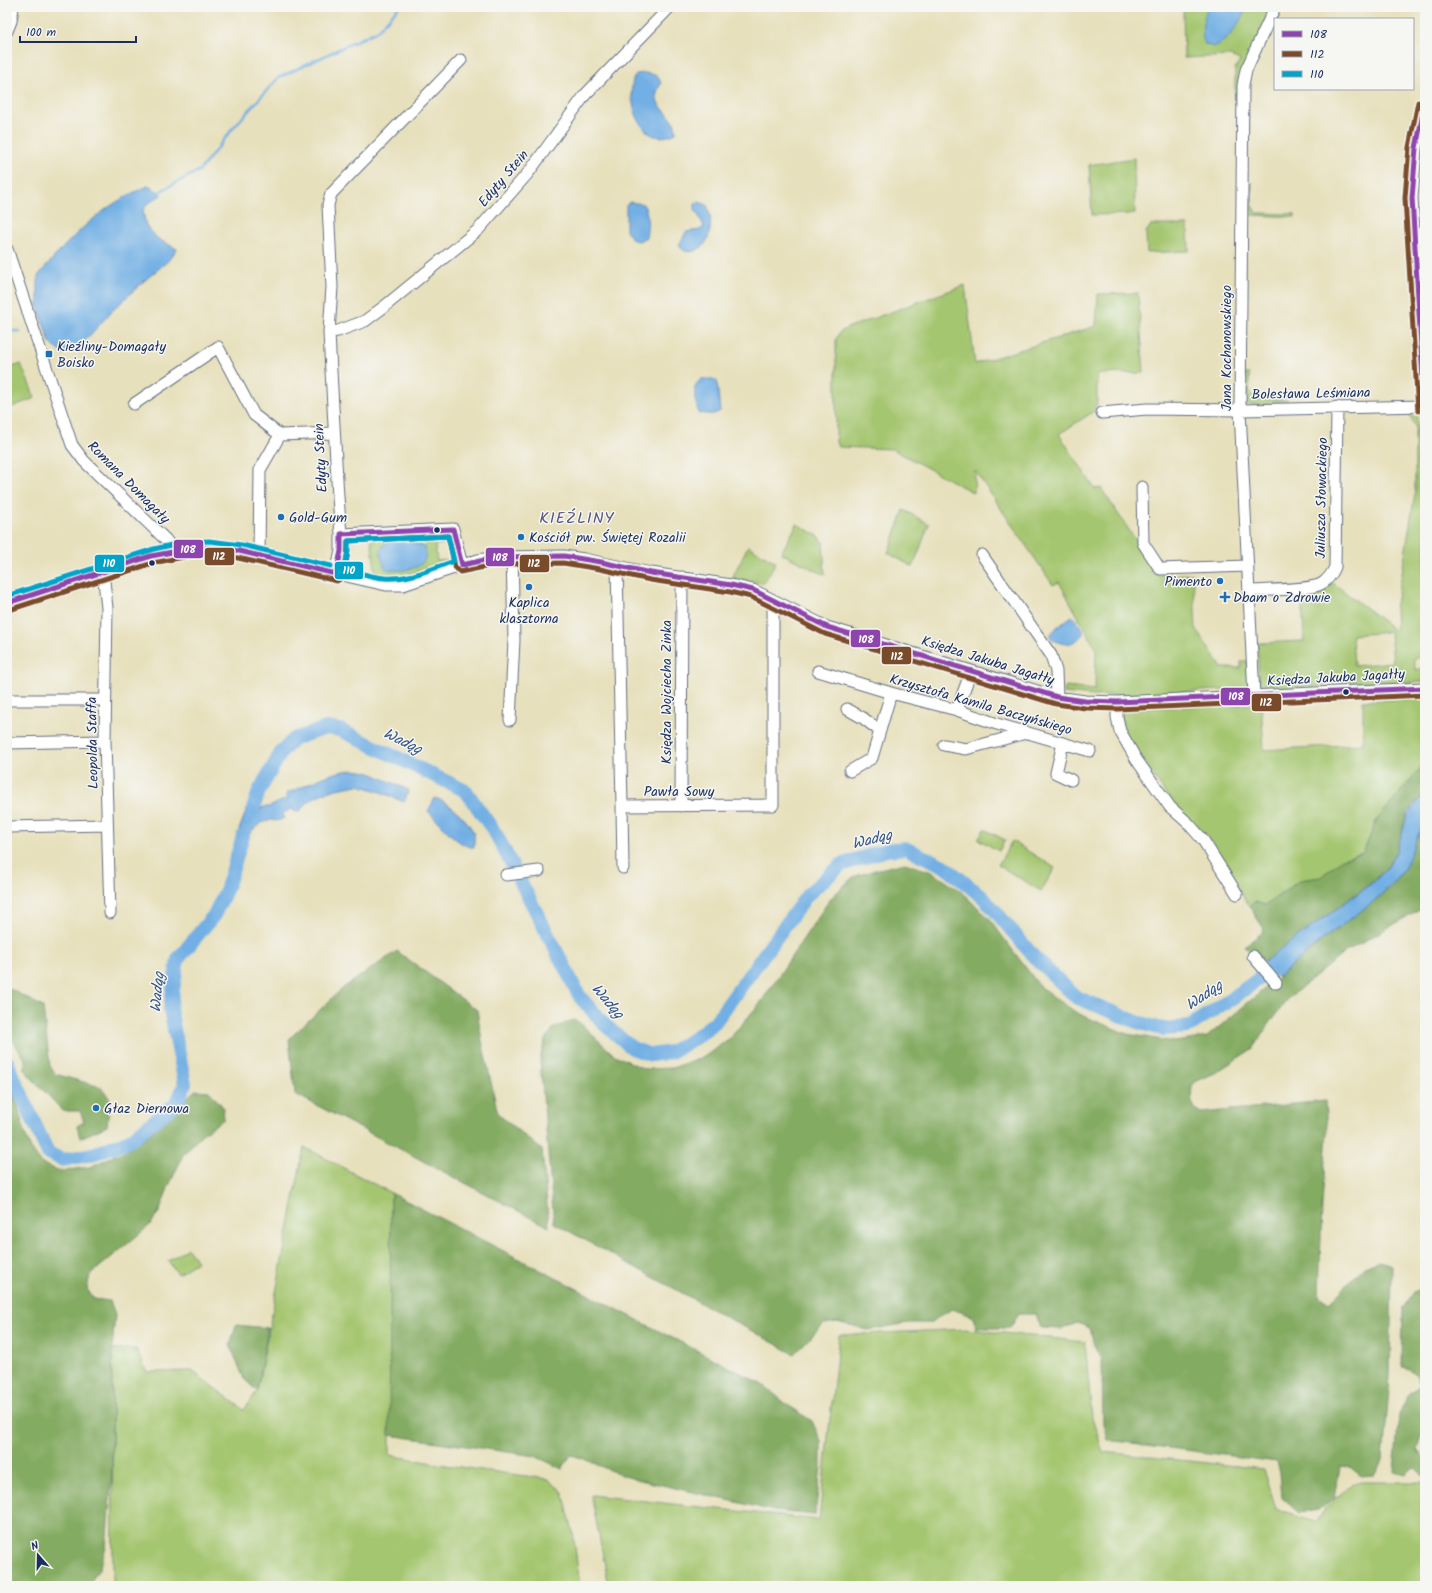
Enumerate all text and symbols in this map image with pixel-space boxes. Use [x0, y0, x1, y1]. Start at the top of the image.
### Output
scale bar [20, 18, 136, 44]
legend [1274, 18, 1414, 90]
text: 100 m [26, 23, 57, 42]
text: 108 [1310, 25, 1328, 44]
text: 112 [1310, 45, 1325, 64]
text: 110 [1310, 65, 1324, 84]
street label: Edyty Stein [473, 145, 534, 212]
street label: Jana Kochanowskiego [1216, 285, 1238, 411]
place label: Kieźliny-Domagały Boisko [57, 336, 167, 374]
marker: Kieźliny-Domagały Boisko [44, 349, 54, 359]
street label: Bolesława Leśmiana [1251, 382, 1371, 406]
street label: Edyty Stein [308, 423, 334, 493]
street label: Romana Domagały [82, 436, 175, 530]
street label: Juliusza Słowackiego [1310, 437, 1334, 559]
district label: KIEŹLINY [539, 506, 615, 531]
place label: Gold-Gum [289, 507, 347, 529]
marker: Gold-Gum [276, 512, 286, 522]
unlabelled marker [432, 525, 442, 535]
place label: Kościół pw. Świętej Rozalii [529, 527, 686, 549]
marker: Kościół pw. Świętej Rozalii [516, 532, 526, 542]
line badge: 108 [173, 539, 204, 559]
text: 108 [180, 541, 196, 559]
line badge: 112 [204, 547, 235, 566]
line badge: 108 [485, 547, 515, 567]
text: 112 [212, 548, 226, 566]
text: 108 [492, 549, 508, 567]
line badge: 110 [94, 554, 125, 573]
line badge: 112 [519, 554, 550, 573]
text: 110 [103, 555, 115, 573]
text: 112 [527, 555, 541, 573]
unlabelled marker [147, 558, 157, 568]
line badge: 110 [334, 561, 364, 580]
text: 110 [343, 562, 355, 580]
place label: Pimento [1164, 571, 1212, 593]
marker: Pimento [1215, 576, 1225, 586]
marker: Kaplica klasztorna [524, 582, 534, 592]
place label: Dbam o Zdrowie [1233, 587, 1331, 609]
place label: Kaplica klasztorna [499, 592, 559, 630]
marker: Dbam o Zdrowie [1220, 592, 1230, 602]
street label: Księdza Wojciecha Zinka [656, 620, 678, 764]
line badge: 108 [850, 629, 881, 648]
street label: Księdza Jakuba Jagałły [918, 630, 1057, 692]
text: 108 [858, 631, 874, 649]
line badge: 112 [881, 646, 912, 665]
text: 112 [890, 648, 904, 666]
street label: Księdza Jakuba Jagałły [1267, 663, 1406, 693]
street label: Krzysztofa Kamila Baczyńskiego [887, 668, 1075, 742]
line badge: 108 [1220, 687, 1251, 706]
unlabelled marker [1341, 687, 1351, 697]
text: 108 [1228, 688, 1244, 706]
line badge: 112 [1251, 693, 1282, 712]
text: 112 [1259, 694, 1273, 712]
street label: Leopolda Staffa [81, 697, 105, 789]
water label: Wadąg [379, 722, 427, 762]
street label: Pawła Sowy [644, 781, 715, 803]
water label: Wadąg [850, 823, 896, 857]
water label: Wadąg [144, 970, 172, 1013]
water label: Wadąg [1181, 974, 1229, 1017]
water label: Wadąg [585, 979, 630, 1025]
place label: Głaz Diernowa [104, 1098, 189, 1120]
marker: Głaz Diernowa [91, 1103, 101, 1113]
north arrow [18, 1535, 58, 1575]
text: N [29, 1537, 41, 1556]

